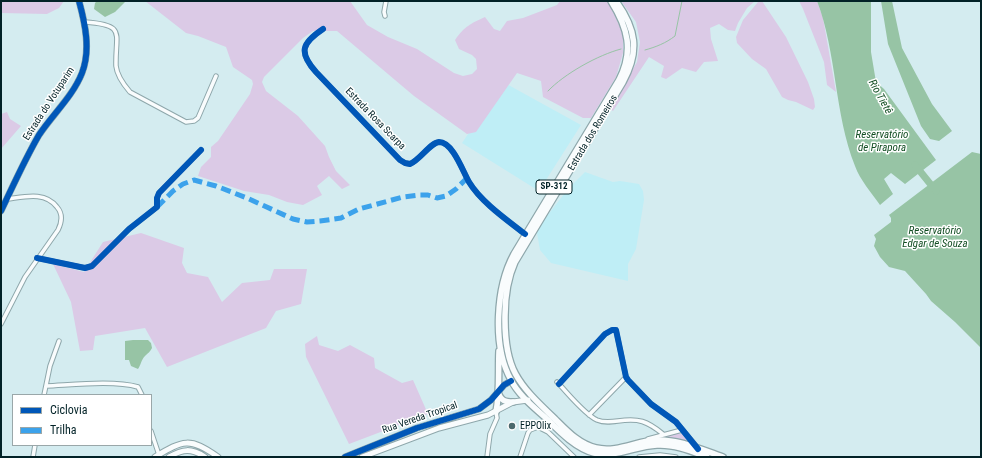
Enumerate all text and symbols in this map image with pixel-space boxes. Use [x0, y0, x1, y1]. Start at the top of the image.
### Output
street label: Estrada do Votuparim [21, 65, 77, 143]
water label: Rio Tietê [865, 78, 895, 116]
street label: Estrada Rosa Scarpa [342, 86, 408, 152]
street label: Estrada dos Romeiros [566, 93, 620, 173]
water label: Reservatório de Pirapora [856, 128, 908, 154]
road number: SP-312 [536, 180, 572, 194]
water label: Reservatório Edgar de Souza [902, 224, 968, 250]
legend [12, 394, 152, 446]
street label: Rua Vereda Tropical [381, 400, 459, 436]
text: Ciclovia [50, 403, 87, 417]
place label: EPPOlix [520, 420, 551, 432]
marker: EPPOlix [507, 421, 517, 431]
text: Trilha [50, 423, 77, 437]

